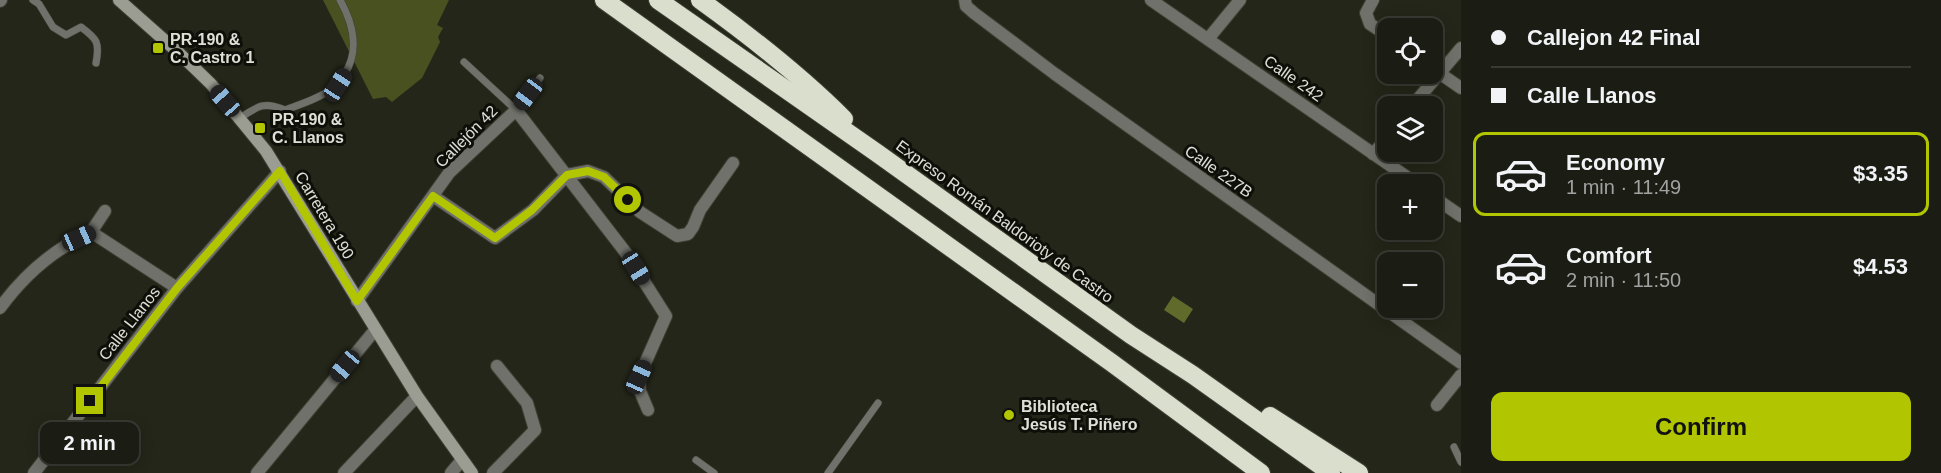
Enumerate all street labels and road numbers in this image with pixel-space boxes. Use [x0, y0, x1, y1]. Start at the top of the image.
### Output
street label: Calle 242 [1261, 52, 1326, 105]
street label: Callejón 42 [432, 102, 501, 171]
street label: Expreso Román Baldorioty de Castro [893, 137, 1117, 306]
street label: Calle 227B [1182, 142, 1256, 201]
street label: Carretera 190 [292, 169, 357, 262]
street label: Calle Llanos [96, 283, 163, 363]

